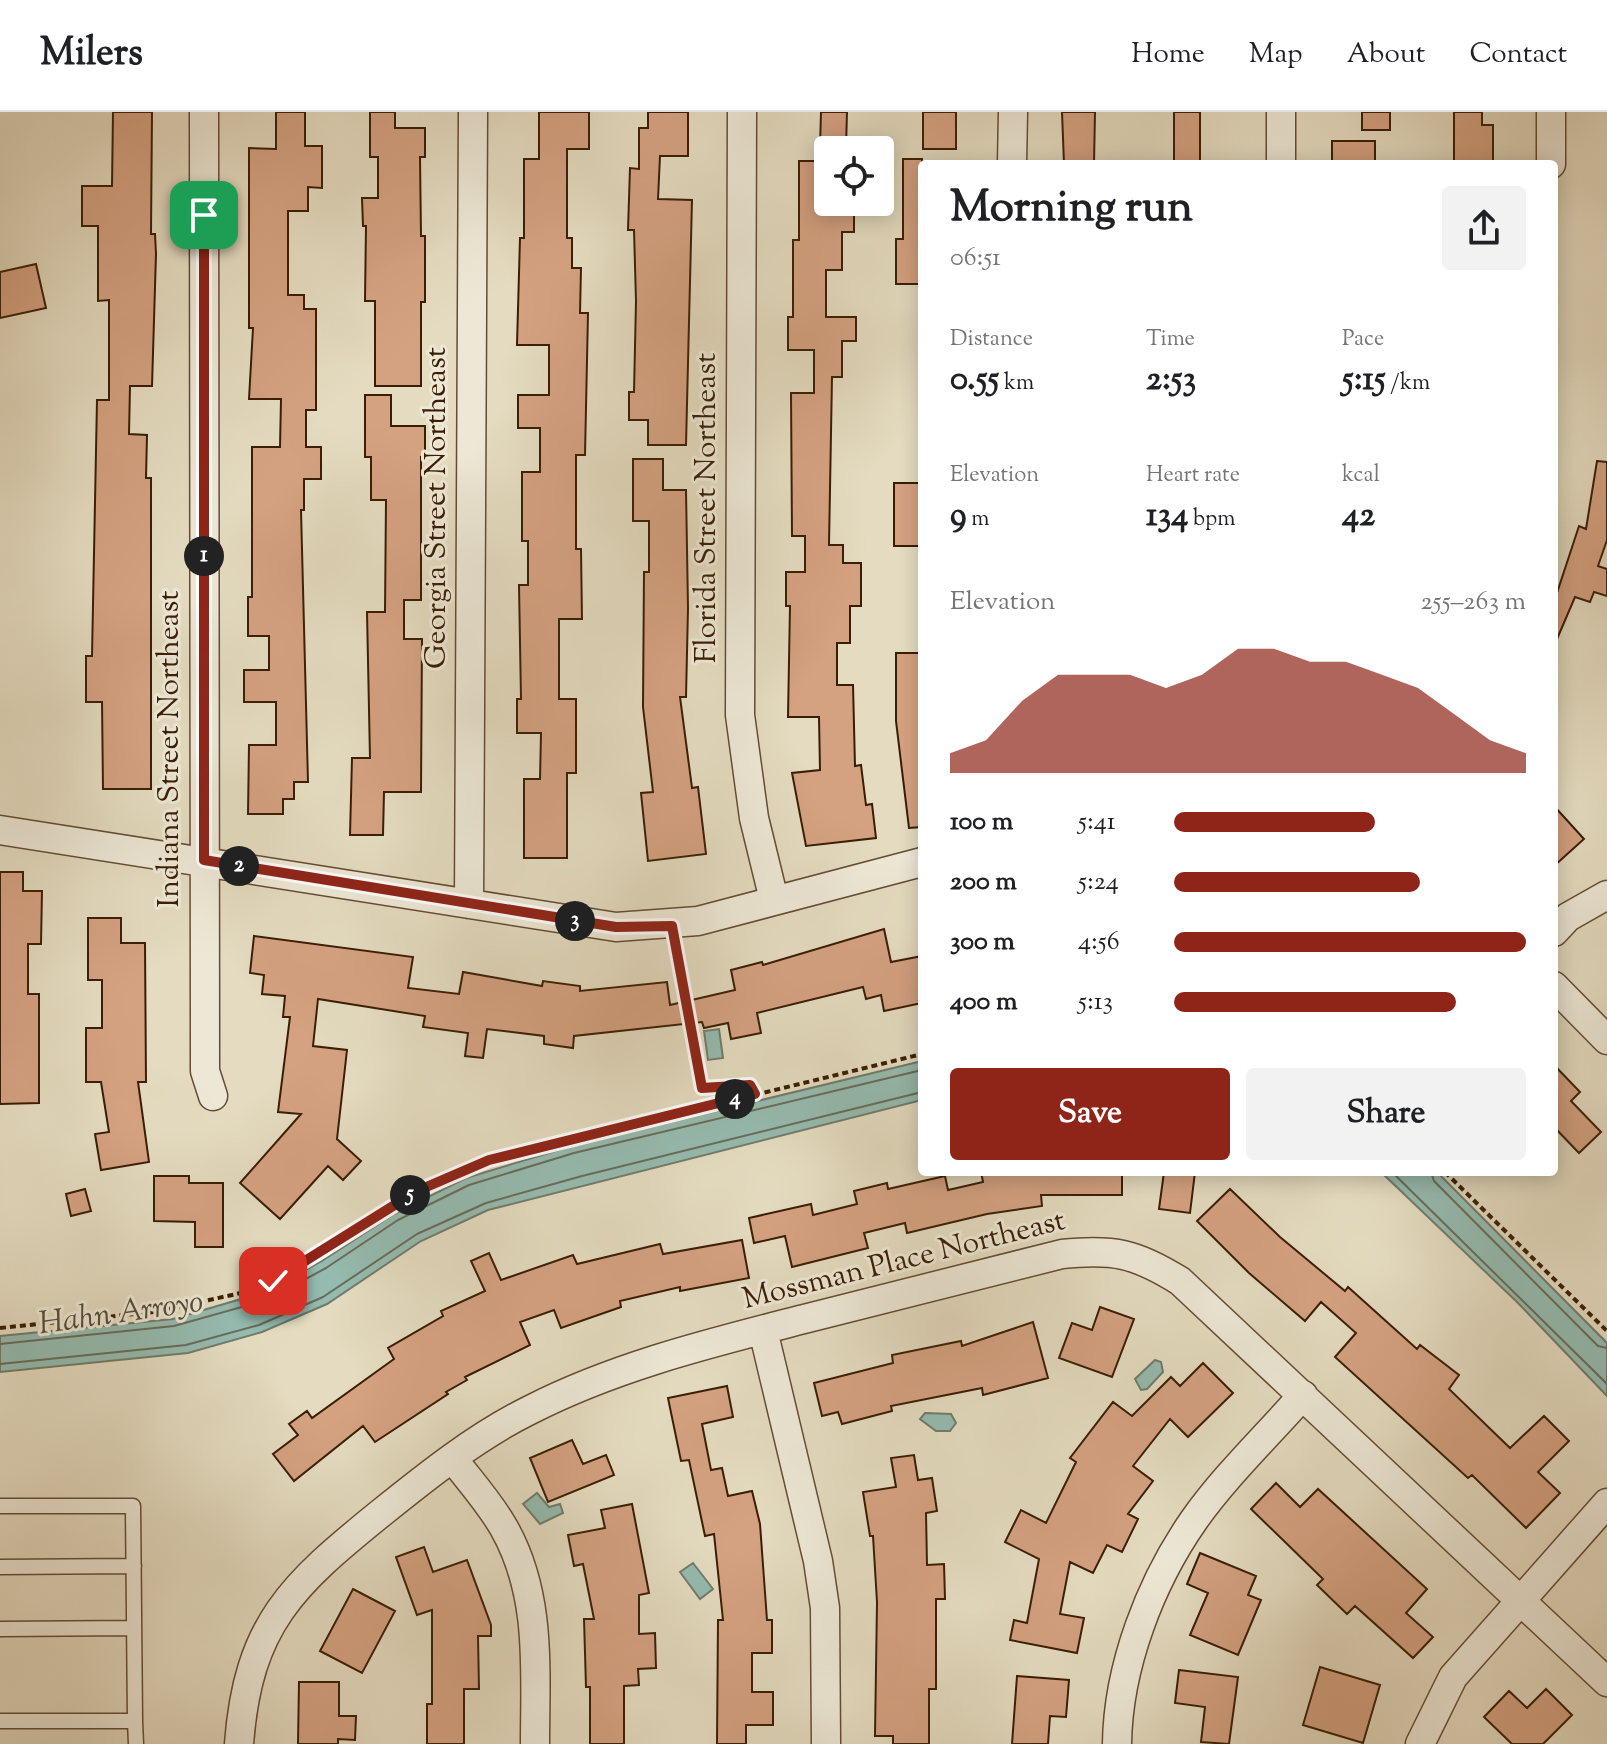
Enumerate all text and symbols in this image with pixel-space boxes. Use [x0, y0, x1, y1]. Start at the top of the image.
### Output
text: Milers [40, 28, 143, 82]
text: Home [1131, 35, 1205, 75]
text: Map [1249, 35, 1303, 75]
text: About [1347, 35, 1425, 75]
text: Contact [1469, 35, 1567, 75]
map controls [814, 136, 894, 216]
button: locate [814, 136, 894, 216]
text: Morning run [950, 178, 1193, 241]
pin [170, 181, 238, 249]
button: share [1442, 186, 1526, 270]
icon: arrive [182, 193, 226, 237]
text: 06:51 [950, 240, 1001, 277]
text: Distance [950, 324, 1033, 356]
text: Time [1146, 324, 1195, 356]
text: Pace [1342, 324, 1384, 356]
street label: Georgia Street Northeast [416, 347, 459, 669]
street label: Florida Street Northeast [686, 353, 729, 663]
text: 0.55 [950, 356, 999, 405]
text: 2:53 [1146, 356, 1196, 405]
text: 5:15 [1342, 356, 1386, 405]
text: km [999, 368, 1034, 400]
text: /km [1386, 368, 1430, 400]
text: Elevation [950, 460, 1039, 492]
text: Heart rate [1146, 460, 1240, 492]
text: kcal [1342, 460, 1380, 492]
text: 9 [950, 492, 967, 541]
text: 134 [1146, 492, 1188, 541]
text: 42 [1342, 492, 1375, 541]
text: m [967, 504, 989, 536]
text: bpm [1188, 504, 1235, 536]
pin: 1 [184, 536, 224, 576]
text: 1 [200, 540, 208, 572]
text: Elevation [950, 584, 1055, 621]
text: 255–263 m [1420, 584, 1526, 621]
street label: Indiana Street Northeast [149, 591, 192, 907]
text: 100 m [950, 804, 1013, 841]
text: 5:41 [1078, 804, 1116, 841]
pin: 2 [219, 846, 259, 886]
text: 2 [234, 850, 244, 882]
text: 200 m [950, 864, 1017, 901]
text: 5:24 [1078, 864, 1119, 901]
pin: 3 [555, 901, 595, 941]
text: 3 [571, 905, 579, 937]
text: 300 m [950, 924, 1015, 961]
text: 4:56 [1078, 924, 1120, 961]
text: 400 m [950, 984, 1017, 1021]
text: 5:13 [1078, 984, 1113, 1021]
button: Save [950, 1068, 1230, 1160]
button: Share [1246, 1068, 1526, 1160]
pin: 4 [715, 1079, 755, 1119]
text: 4 [729, 1083, 741, 1115]
pin: 5 [390, 1175, 430, 1215]
text: 5 [406, 1179, 414, 1211]
street label: Mossman Place Northeast [738, 1200, 1070, 1322]
pin [239, 1247, 307, 1315]
icon: check [251, 1259, 295, 1303]
water label: Hahn Arroyo [36, 1280, 206, 1348]

